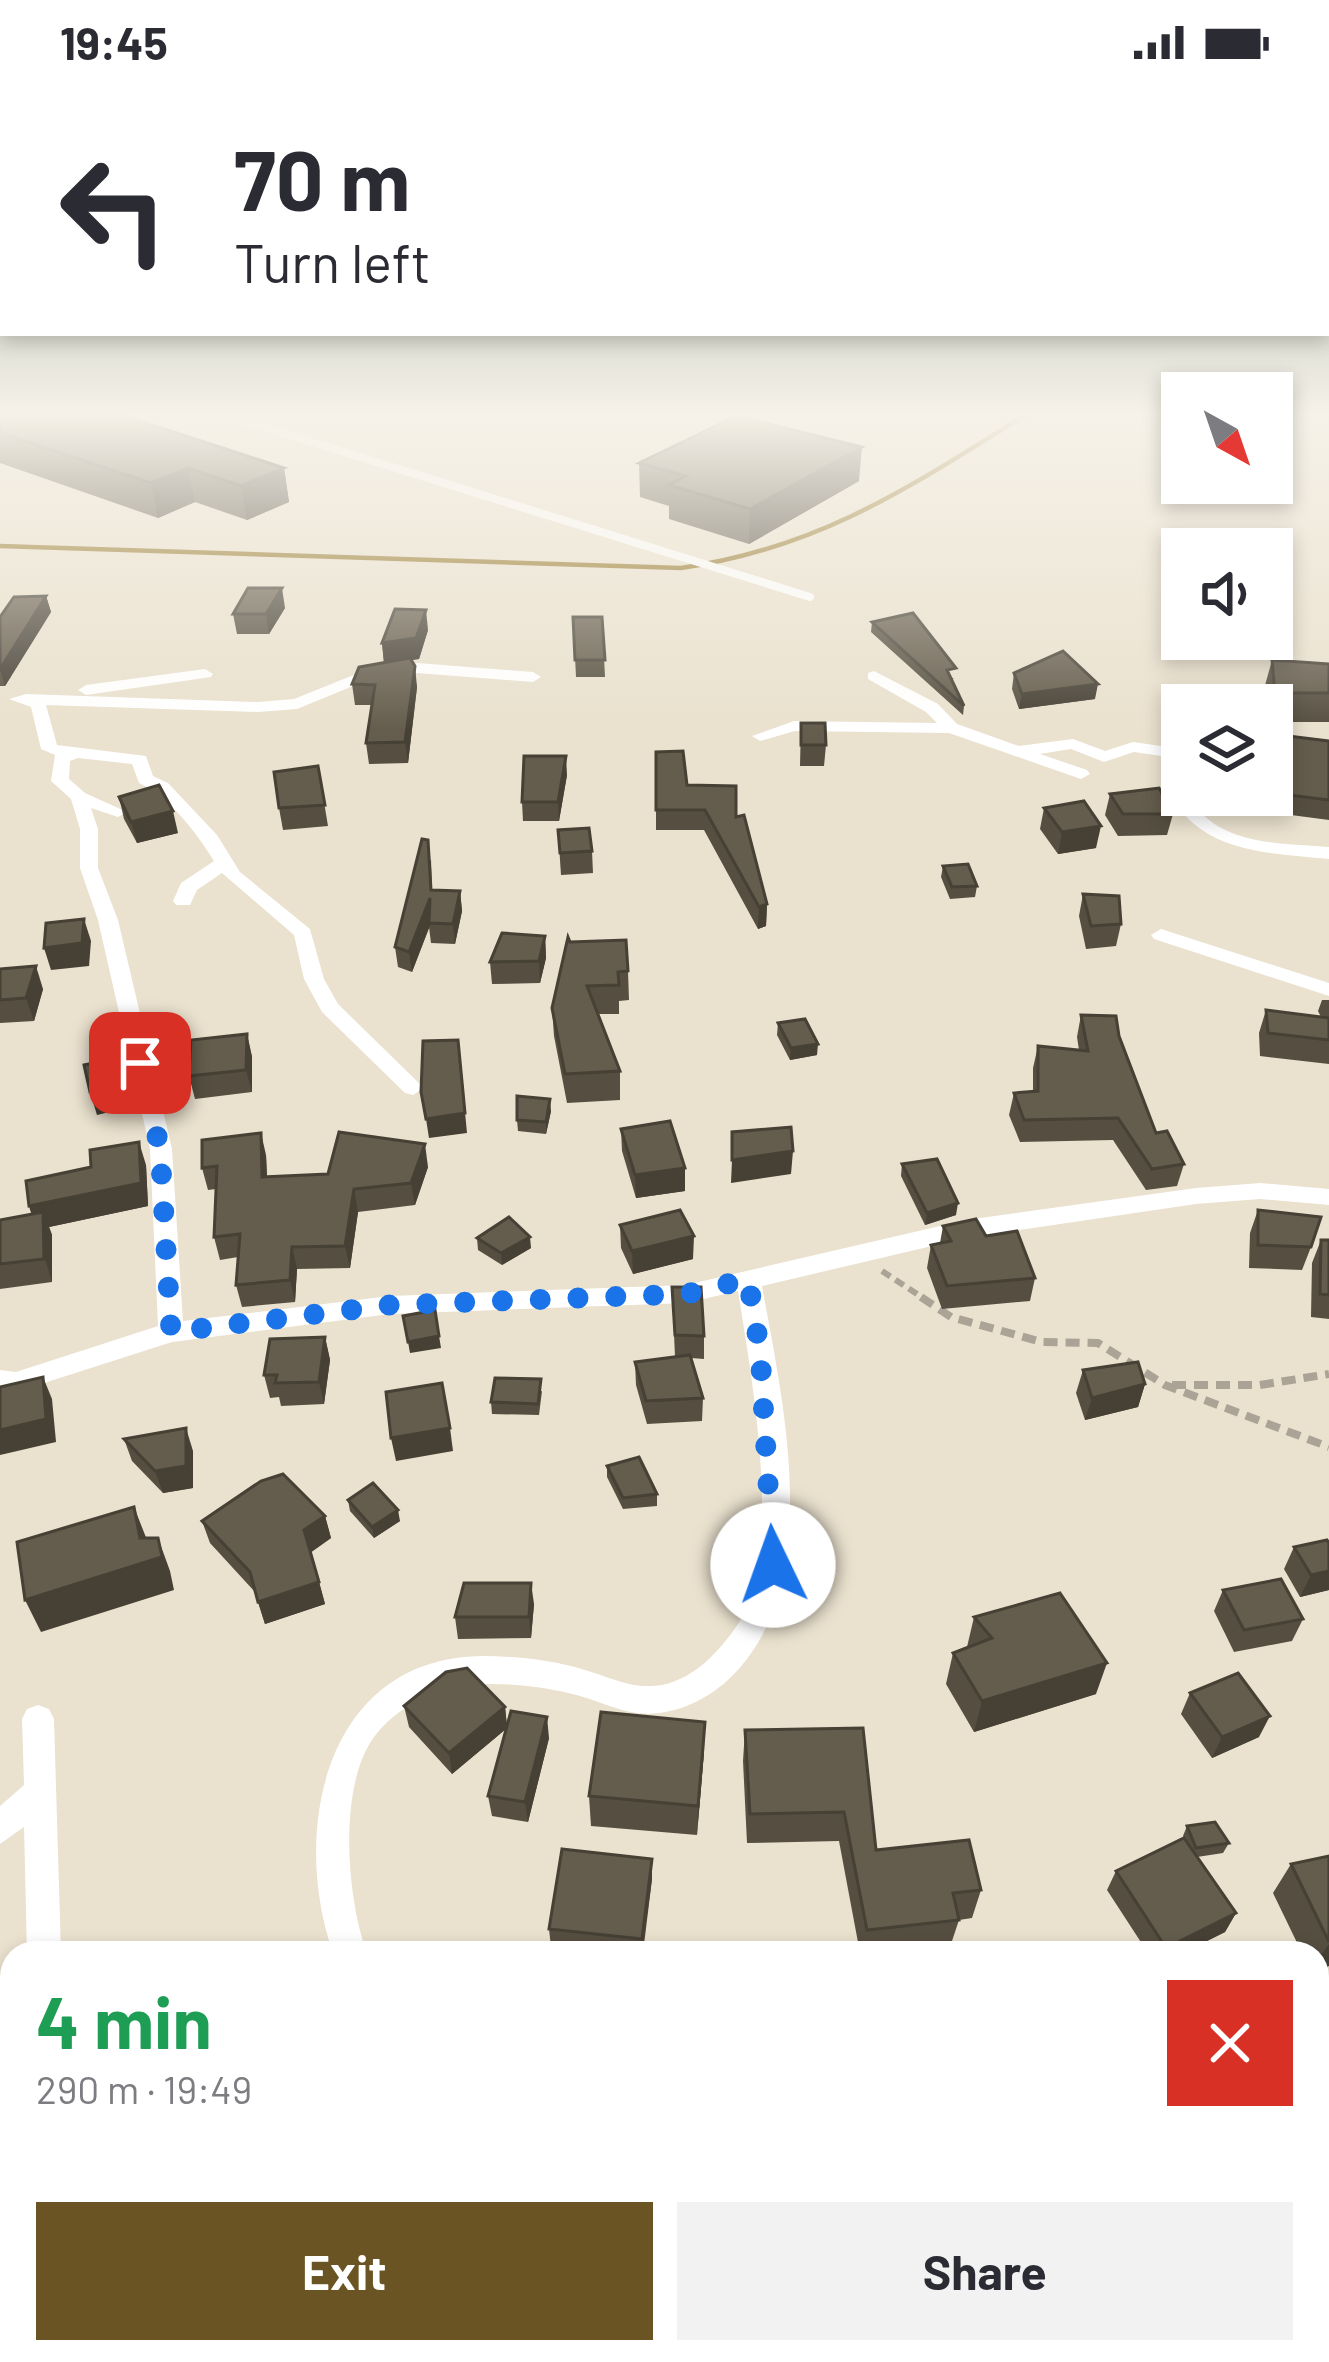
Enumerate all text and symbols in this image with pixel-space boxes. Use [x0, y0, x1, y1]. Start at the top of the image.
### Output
text: 19:45 [60, 15, 168, 69]
text: 70 m [234, 127, 410, 228]
icon: left [36, 132, 192, 288]
text: Turn left [234, 229, 431, 294]
north arrow [1161, 372, 1293, 504]
map controls [1161, 372, 1293, 816]
button: sound [1161, 528, 1293, 660]
button: layers [1161, 684, 1293, 816]
pin [89, 1012, 191, 1114]
icon: arrive [107, 1030, 173, 1096]
position arrow [710, 1502, 836, 1628]
text: 4 min [36, 1977, 212, 2063]
button: close [1167, 1980, 1293, 2106]
text: 290 m · 19:49 [36, 2065, 252, 2112]
button: Exit [36, 2202, 653, 2340]
button: Share [677, 2202, 1293, 2340]

